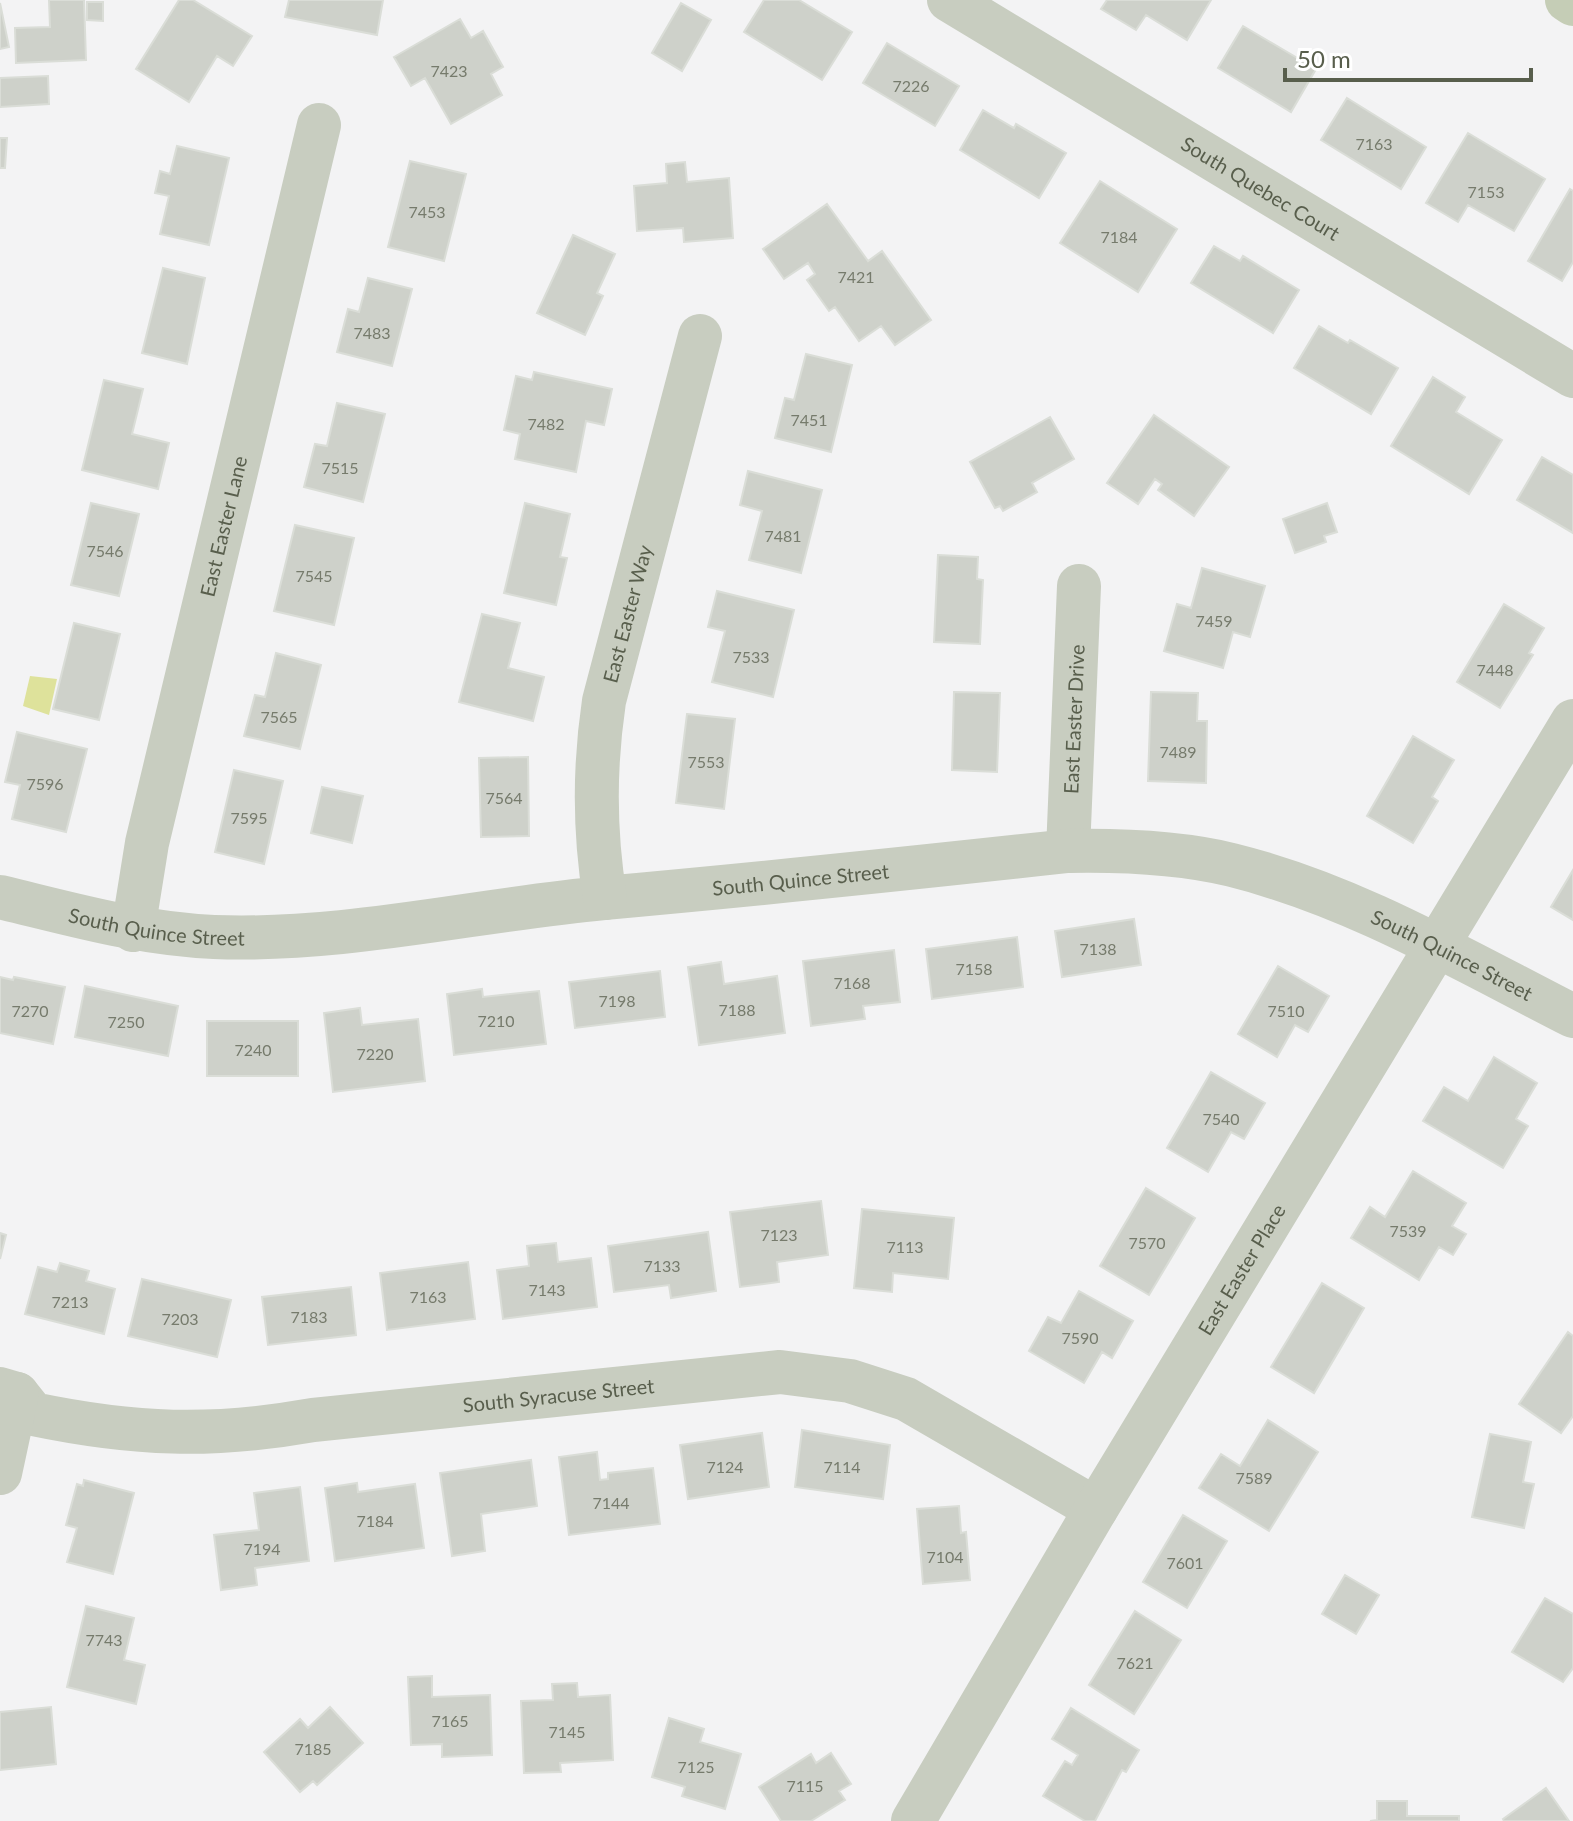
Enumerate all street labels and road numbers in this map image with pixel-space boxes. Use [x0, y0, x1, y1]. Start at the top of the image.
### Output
street label: South Quebec Court [1177, 131, 1344, 245]
street label: East Easter Lane [194, 453, 251, 599]
street label: East Easter Way [597, 542, 657, 685]
street label: East Easter Drive [1058, 644, 1089, 794]
street label: South Quince Street [711, 858, 890, 900]
street label: South Quince Street [66, 902, 245, 950]
street label: South Quince Street [1368, 904, 1537, 1005]
street label: East Easter Place [1192, 1199, 1290, 1339]
street label: South Syracuse Street [462, 1373, 655, 1417]

